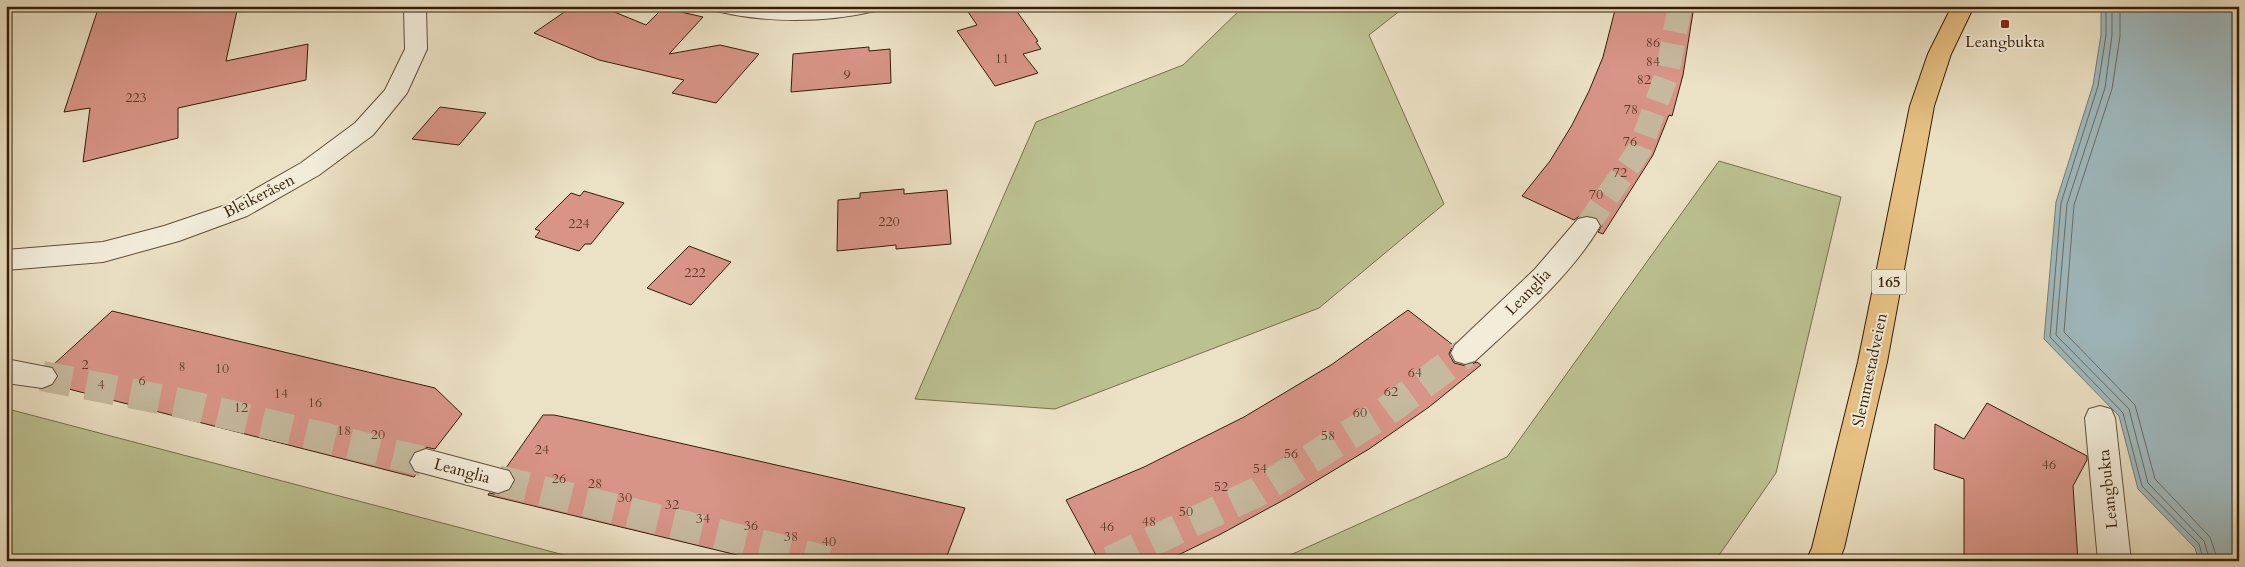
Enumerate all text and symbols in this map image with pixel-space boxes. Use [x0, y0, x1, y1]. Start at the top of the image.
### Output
marker: Leangbukta [1999, 18, 2011, 30]
place label: Leangbukta [1965, 31, 2045, 53]
house number: 86 [1646, 33, 1660, 52]
house number: 11 [995, 49, 1009, 68]
house number: 84 [1646, 52, 1660, 71]
house number: 9 [843, 65, 851, 84]
house number: 82 [1637, 70, 1651, 89]
house number: 223 [125, 88, 147, 107]
house number: 78 [1624, 100, 1638, 119]
house number: 76 [1623, 132, 1637, 151]
house number: 72 [1613, 163, 1627, 182]
street label: Bleikeråsen [220, 169, 298, 223]
house number: 70 [1589, 185, 1603, 204]
house number: 220 [878, 212, 900, 231]
house number: 224 [568, 214, 590, 233]
house number: 222 [684, 263, 706, 282]
street label: Leanglia [1500, 264, 1556, 320]
road number: 165 [1872, 270, 1906, 294]
street label: Slemmestadveien [1847, 311, 1893, 429]
house number: 2 [81, 355, 89, 374]
house number: 8 [178, 357, 186, 376]
house number: 10 [215, 359, 229, 378]
house number: 64 [1408, 363, 1422, 382]
house number: 6 [138, 371, 146, 390]
house number: 4 [97, 375, 105, 394]
house number: 62 [1384, 382, 1398, 401]
house number: 14 [274, 384, 288, 403]
house number: 16 [308, 393, 322, 412]
house number: 12 [234, 398, 248, 417]
house number: 60 [1353, 403, 1367, 422]
house number: 18 [337, 421, 351, 440]
house number: 20 [371, 425, 385, 444]
house number: 58 [1321, 426, 1335, 445]
house number: 24 [535, 440, 549, 459]
house number: 56 [1284, 444, 1298, 463]
street label: Leangbukta [2093, 448, 2123, 530]
street label: Leanglia [431, 453, 493, 489]
house number: 46 [2042, 455, 2056, 474]
house number: 54 [1253, 459, 1267, 478]
house number: 26 [552, 469, 566, 488]
house number: 28 [588, 474, 602, 493]
house number: 52 [1214, 477, 1228, 496]
house number: 30 [618, 488, 632, 507]
house number: 32 [665, 495, 679, 514]
house number: 50 [1179, 502, 1193, 521]
house number: 34 [696, 509, 710, 528]
house number: 48 [1142, 512, 1156, 531]
house number: 36 [744, 516, 758, 535]
house number: 46 [1100, 517, 1114, 536]
house number: 38 [784, 527, 798, 546]
house number: 40 [822, 532, 836, 551]

